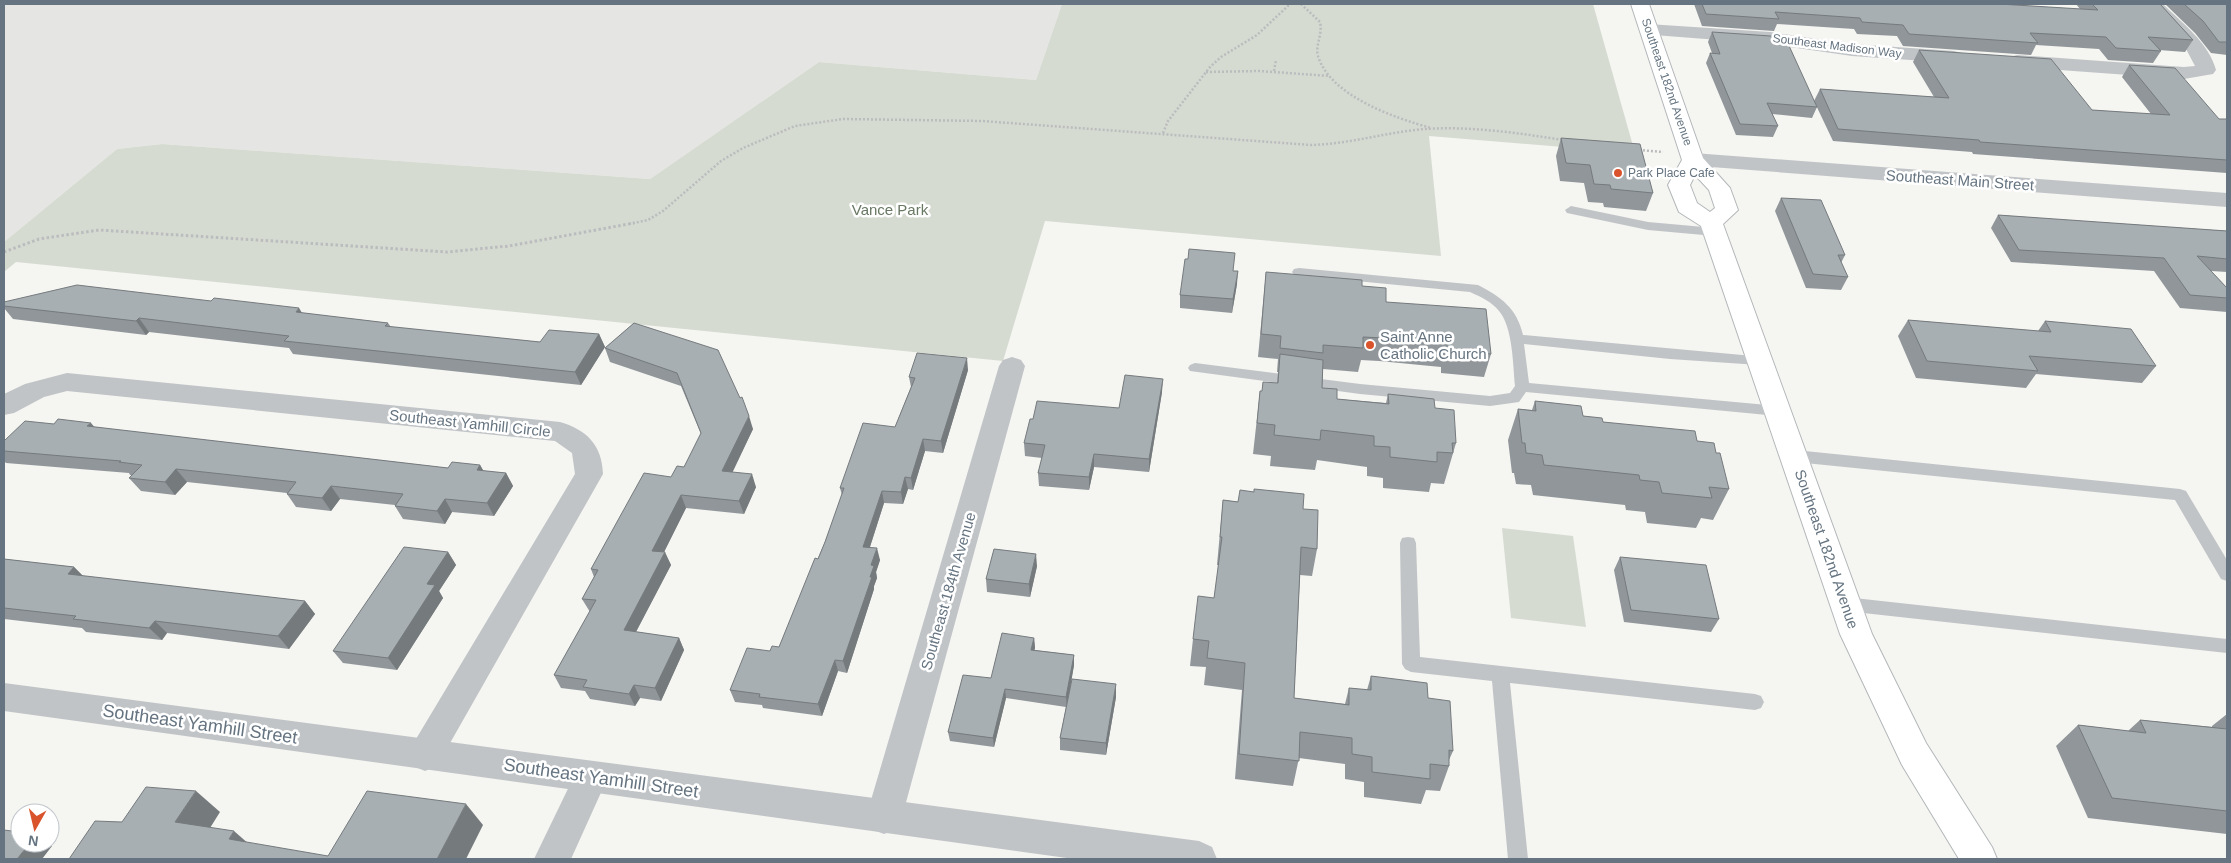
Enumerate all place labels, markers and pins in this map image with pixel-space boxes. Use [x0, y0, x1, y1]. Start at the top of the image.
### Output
place label: Park Place Cafe [1628, 166, 1715, 180]
marker: Park Place Cafe [1612, 167, 1624, 179]
place label: Saint Anne Catholic Church [1380, 328, 1487, 362]
marker: Saint Anne Catholic Church [1364, 339, 1376, 351]

